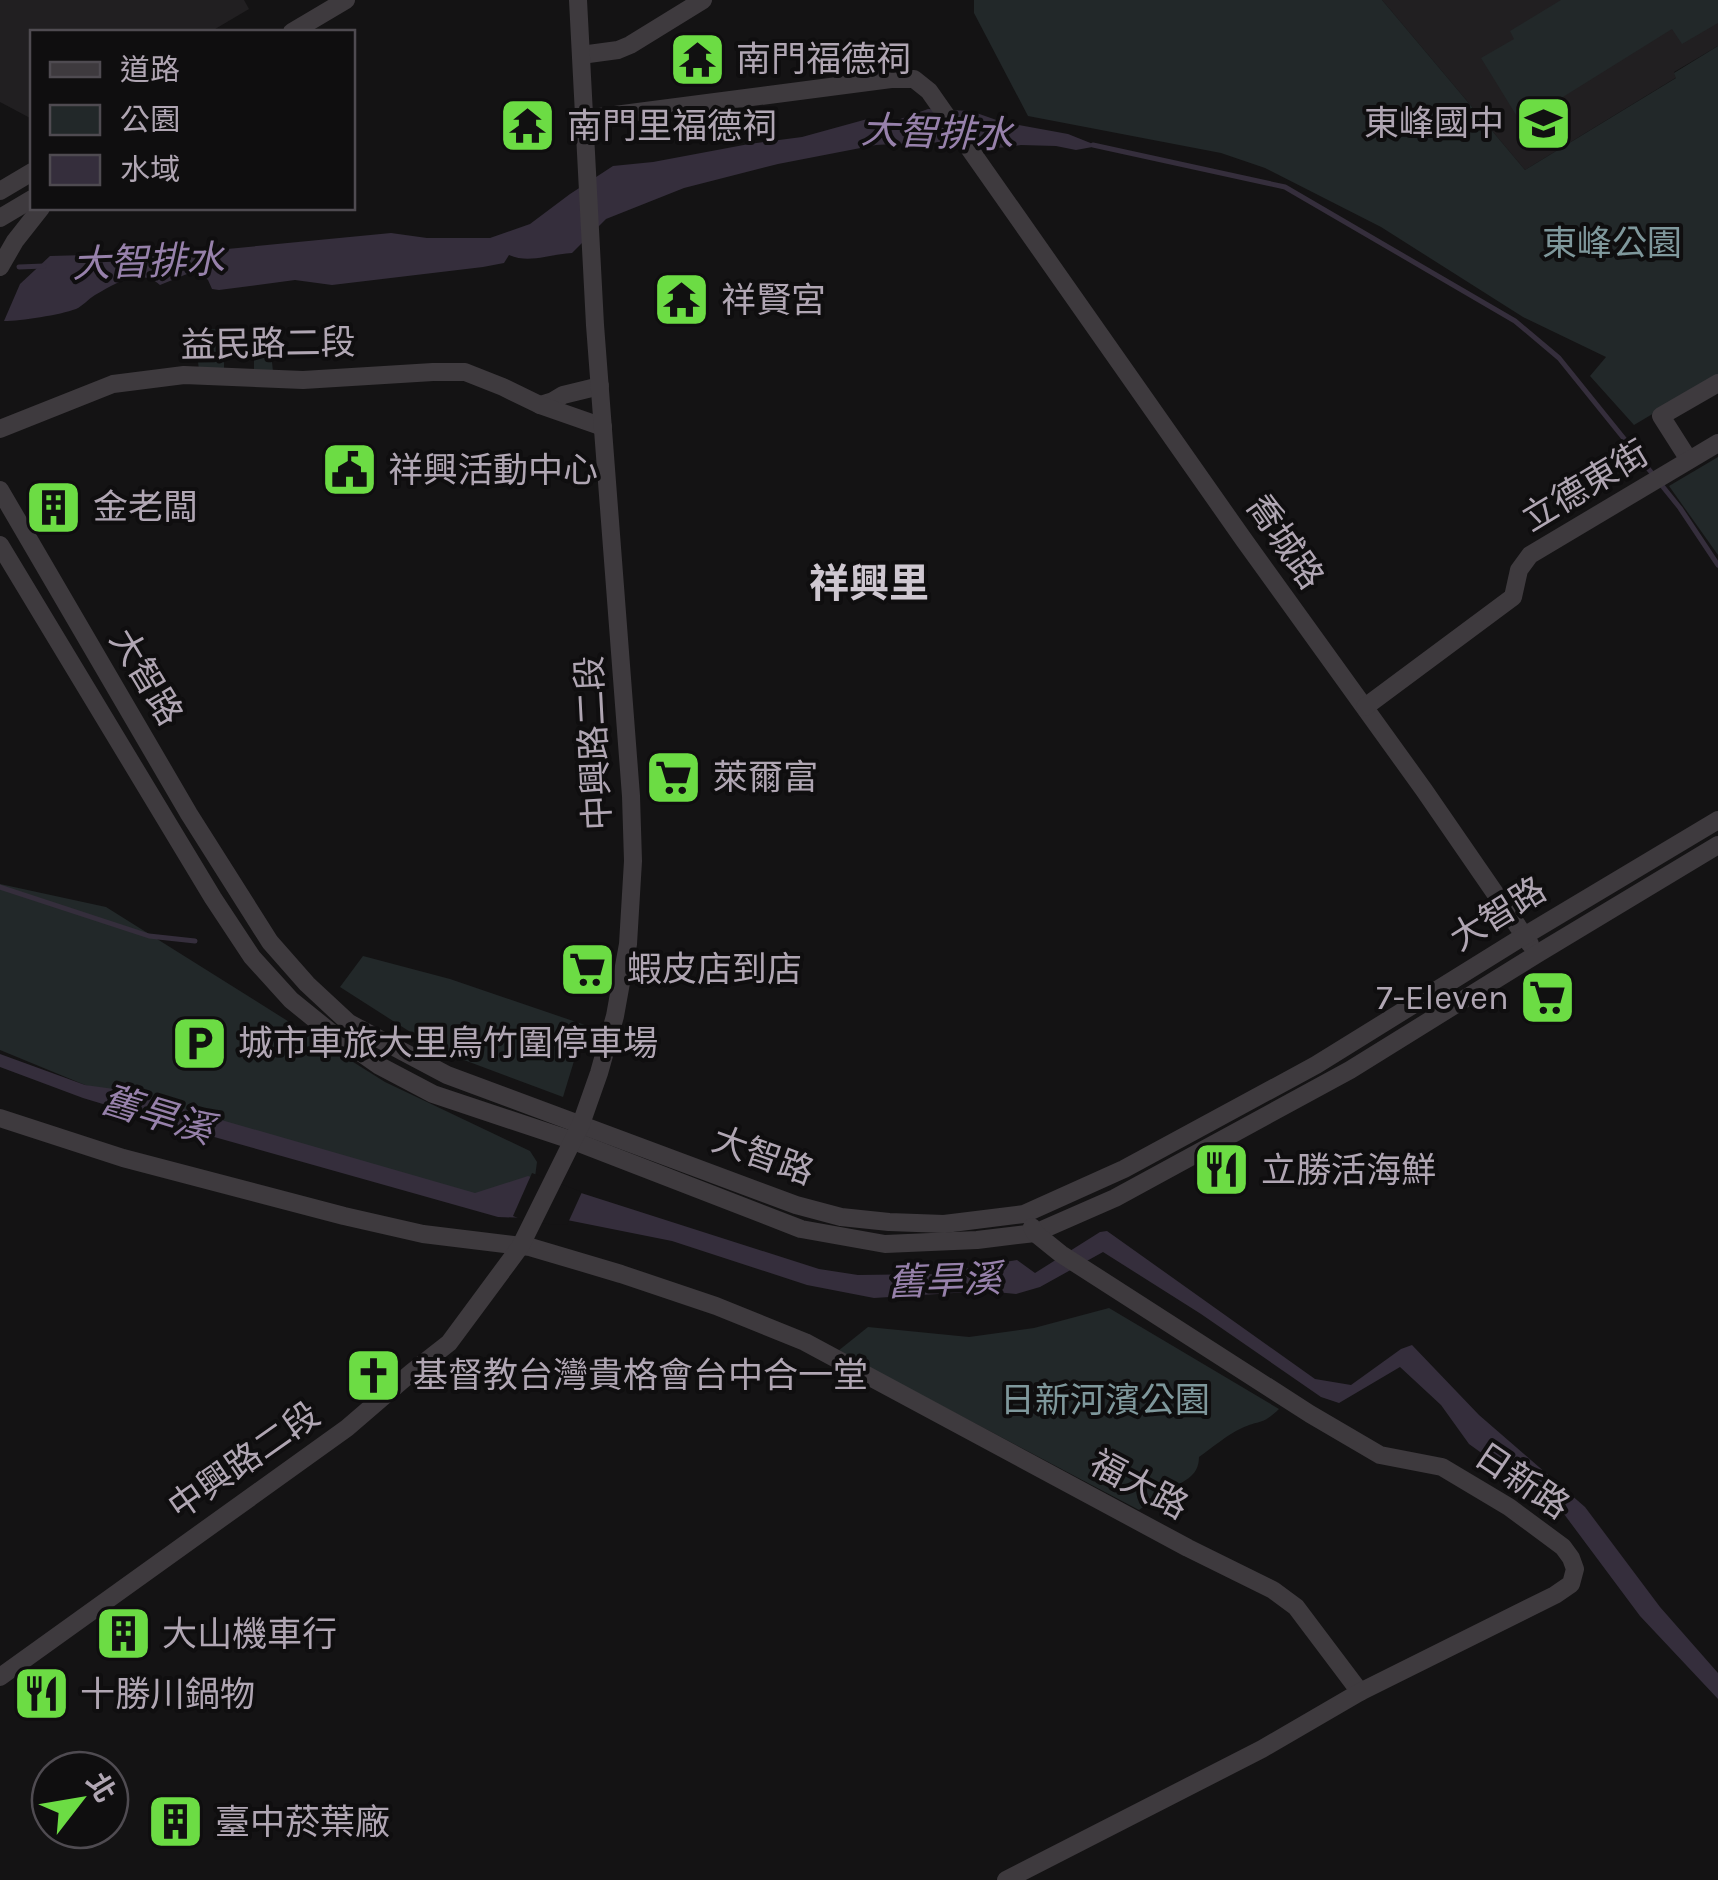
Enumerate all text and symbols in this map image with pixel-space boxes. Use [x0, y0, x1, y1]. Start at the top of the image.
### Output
temple icon: 南門福德祠 [667, 29, 727, 89]
legend [30, 30, 355, 210]
place label: 南門福德祠 [736, 39, 911, 80]
text: 道路 [120, 52, 180, 88]
school or university icon: 東峰國中 [1513, 93, 1573, 153]
temple icon: 南門里福德祠 [498, 96, 558, 156]
text: 公園 [120, 102, 180, 138]
place label: 東峰國中 [1364, 103, 1504, 144]
place label: 南門里福德祠 [567, 106, 777, 147]
water label: 大智排水 [860, 108, 1016, 158]
text: 水域 [120, 152, 180, 188]
park label: 東峰公園 [1542, 223, 1682, 264]
water label: 大智排水 [71, 237, 227, 287]
temple icon: 祥賢宮 [652, 270, 712, 330]
place label: 祥賢宮 [721, 280, 826, 321]
street label: 益民路二段 [180, 322, 356, 366]
street label: 立德東街 [1514, 432, 1656, 540]
public building icon: 祥興活動中心 [319, 440, 379, 500]
place label: 祥興活動中心 [388, 450, 598, 491]
building icon: 金老闆 [24, 477, 84, 537]
place label: 金老闆 [93, 487, 198, 528]
street label: 喬城路 [1238, 487, 1332, 597]
district label: 祥興里 [809, 560, 929, 607]
street label: 大智路 [101, 621, 191, 733]
street label: 中興路二段 [569, 655, 619, 831]
supermarket icon: 萊爾富 [644, 747, 704, 807]
place label: 萊爾富 [713, 757, 818, 798]
street label: 大智路 [1443, 869, 1553, 959]
supermarket icon: 蝦皮店到店 [558, 939, 618, 999]
place label: 蝦皮店到店 [627, 949, 802, 990]
supermarket icon: 7-Eleven [1518, 967, 1578, 1027]
place label: 7-Eleven [1376, 977, 1509, 1018]
parking icon: 城市車旅大里鳥竹圍停車場 [169, 1013, 229, 1073]
place label: 城市車旅大里鳥竹圍停車場 [238, 1023, 658, 1064]
water label: 舊旱溪 [96, 1077, 223, 1155]
street label: 大智路 [707, 1119, 819, 1193]
restaurant icon: 立勝活海鮮 [1192, 1140, 1252, 1200]
place label: 立勝活海鮮 [1261, 1150, 1436, 1191]
water label: 舊旱溪 [886, 1256, 1007, 1305]
church icon: 基督教台灣貴格會台中合一堂 [344, 1345, 404, 1405]
place label: 基督教台灣貴格會台中合一堂 [413, 1355, 868, 1396]
park label: 日新河濱公園 [1000, 1380, 1210, 1421]
street label: 中興路二段 [161, 1394, 327, 1528]
street label: 日新路 [1467, 1435, 1577, 1527]
street label: 福大路 [1083, 1442, 1195, 1528]
building icon: 大山機車行 [93, 1604, 153, 1664]
place label: 大山機車行 [162, 1614, 337, 1655]
restaurant icon: 十勝川鍋物 [11, 1664, 71, 1724]
place label: 十勝川鍋物 [80, 1674, 255, 1715]
north arrow [30, 1750, 130, 1850]
text: 北 [80, 1767, 122, 1808]
building icon: 臺中菸葉廠 [146, 1792, 206, 1852]
place label: 臺中菸葉廠 [215, 1802, 390, 1843]

